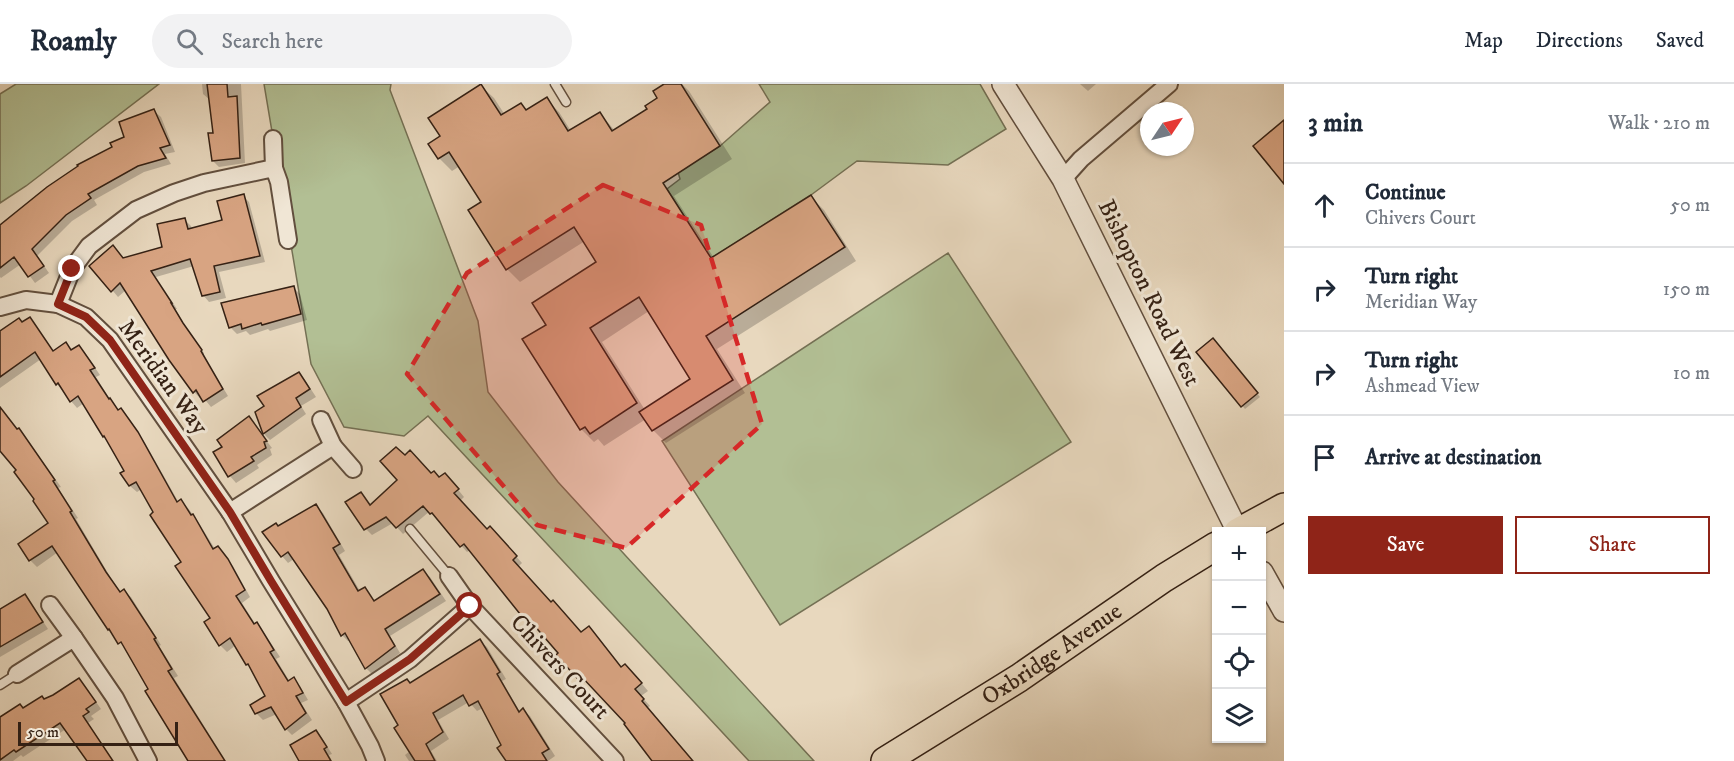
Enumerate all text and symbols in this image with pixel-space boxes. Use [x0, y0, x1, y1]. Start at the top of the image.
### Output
search box [152, 14, 572, 68]
text: Roamly [30, 24, 116, 59]
icon: search [173, 25, 206, 58]
text: Search here [221, 28, 323, 55]
text: Map [1464, 28, 1503, 54]
text: Directions [1536, 28, 1623, 54]
text: Saved [1656, 28, 1704, 54]
north arrow [1140, 102, 1194, 156]
text: 3 min [1308, 107, 1363, 140]
text: Walk · 210 m [1608, 111, 1710, 136]
text: Continue [1365, 179, 1446, 206]
icon: ahead [1308, 189, 1341, 222]
text: 50 m [1670, 193, 1710, 218]
street label: Bishopton Road West [1091, 195, 1207, 391]
text: Chivers Court [1365, 206, 1476, 231]
route end [58, 255, 84, 281]
text: Turn right [1365, 263, 1458, 290]
icon: right [1308, 273, 1341, 306]
text: 150 m [1663, 277, 1710, 302]
text: Meridian Way [1365, 290, 1477, 315]
street label: Meridian Way [111, 314, 215, 441]
text: Turn right [1365, 347, 1458, 374]
icon: right [1308, 357, 1341, 390]
text: 10 m [1673, 361, 1710, 386]
text: Ashmead View [1365, 374, 1480, 399]
icon: arrive [1308, 441, 1341, 474]
text: Arrive at destination [1365, 444, 1542, 471]
button: Save [1308, 516, 1503, 574]
button: Share [1515, 516, 1710, 574]
map controls [1212, 527, 1266, 743]
button: + [1212, 527, 1266, 581]
button: − [1212, 581, 1266, 635]
route start [456, 592, 482, 618]
street label: Oxbridge Avenue [976, 596, 1128, 712]
street label: Chivers Court [504, 608, 617, 726]
button: locate [1212, 635, 1266, 689]
button: layers [1212, 689, 1266, 743]
scale bar [18, 719, 178, 746]
text: 50 m [27, 722, 59, 742]

